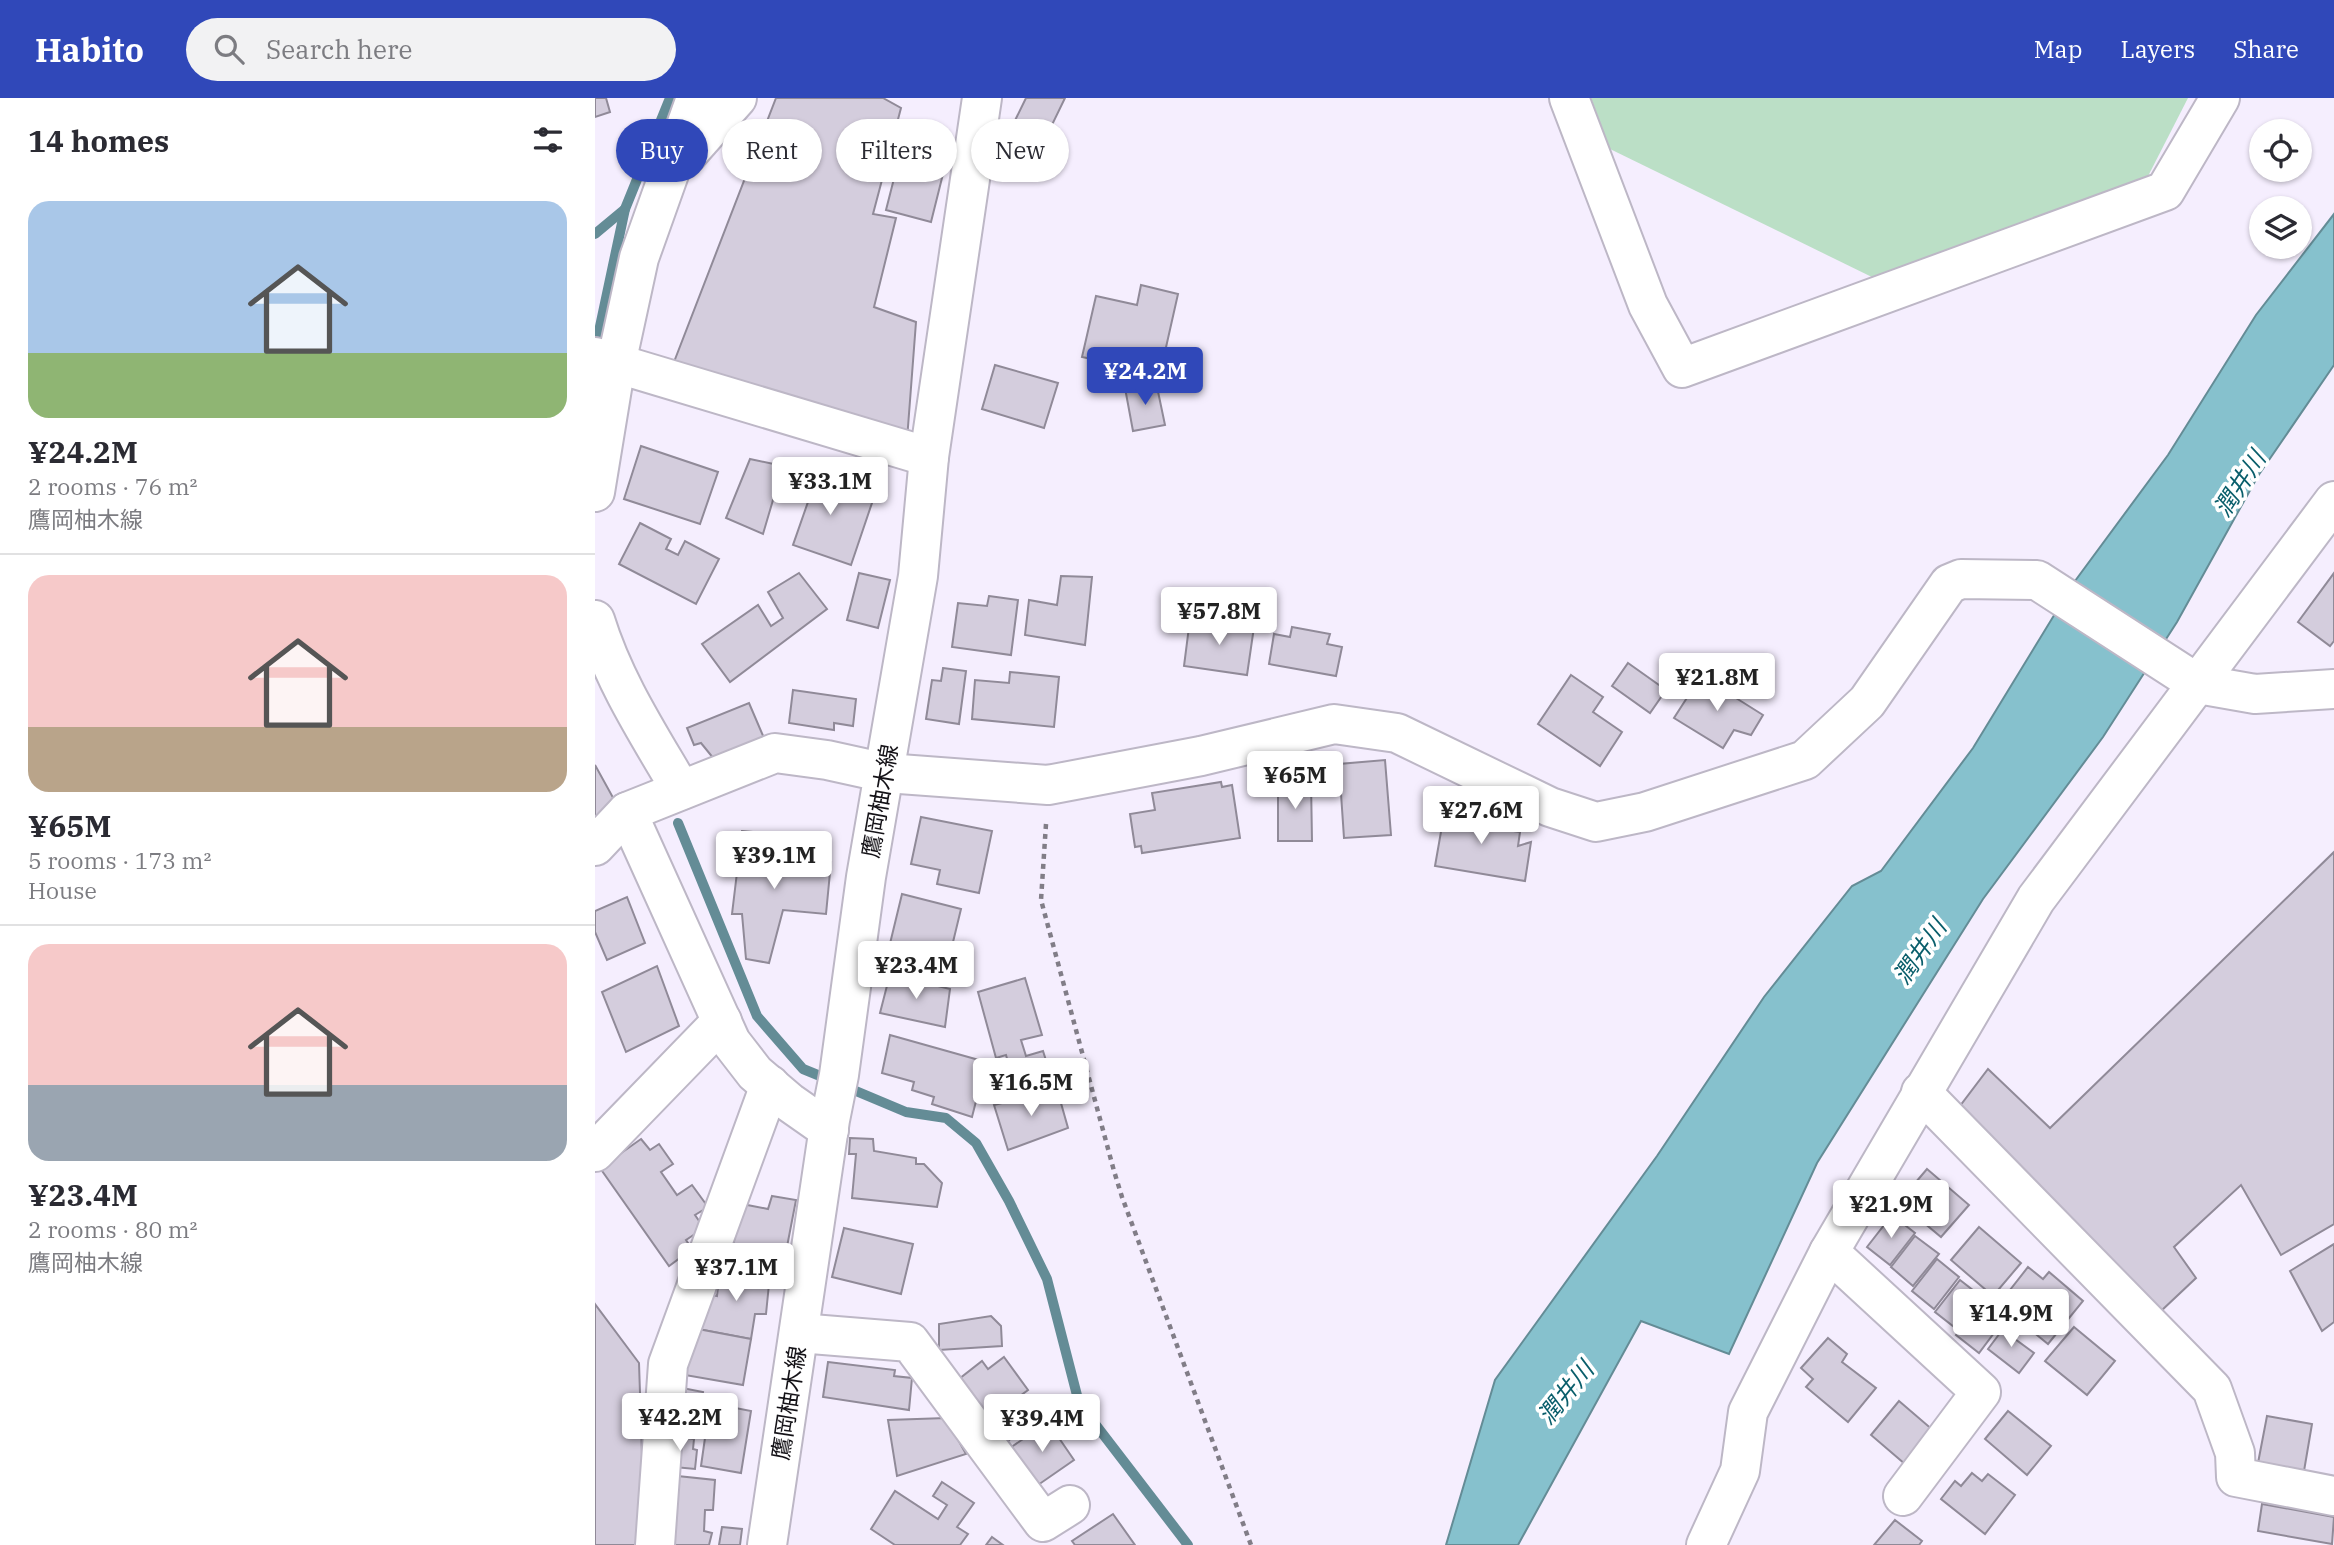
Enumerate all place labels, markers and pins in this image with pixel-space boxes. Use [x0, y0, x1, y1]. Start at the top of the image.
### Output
pin: ¥24.2M [1088, 348, 1202, 407]
pin: ¥33.1M [773, 458, 887, 517]
pin: ¥57.8M [1162, 588, 1276, 647]
pin: ¥21.8M [1660, 654, 1774, 713]
pin: ¥65M [1254, 752, 1336, 811]
pin: ¥27.6M [1424, 786, 1538, 846]
pin: ¥39.1M [717, 832, 831, 891]
pin: ¥23.4M [859, 942, 973, 1001]
pin: ¥16.5M [974, 1058, 1088, 1118]
pin: ¥21.9M [1834, 1180, 1948, 1240]
pin: ¥37.1M [679, 1244, 793, 1303]
pin: ¥14.9M [1954, 1290, 2068, 1349]
pin: ¥42.2M [623, 1394, 737, 1453]
pin: ¥39.4M [985, 1394, 1099, 1454]

